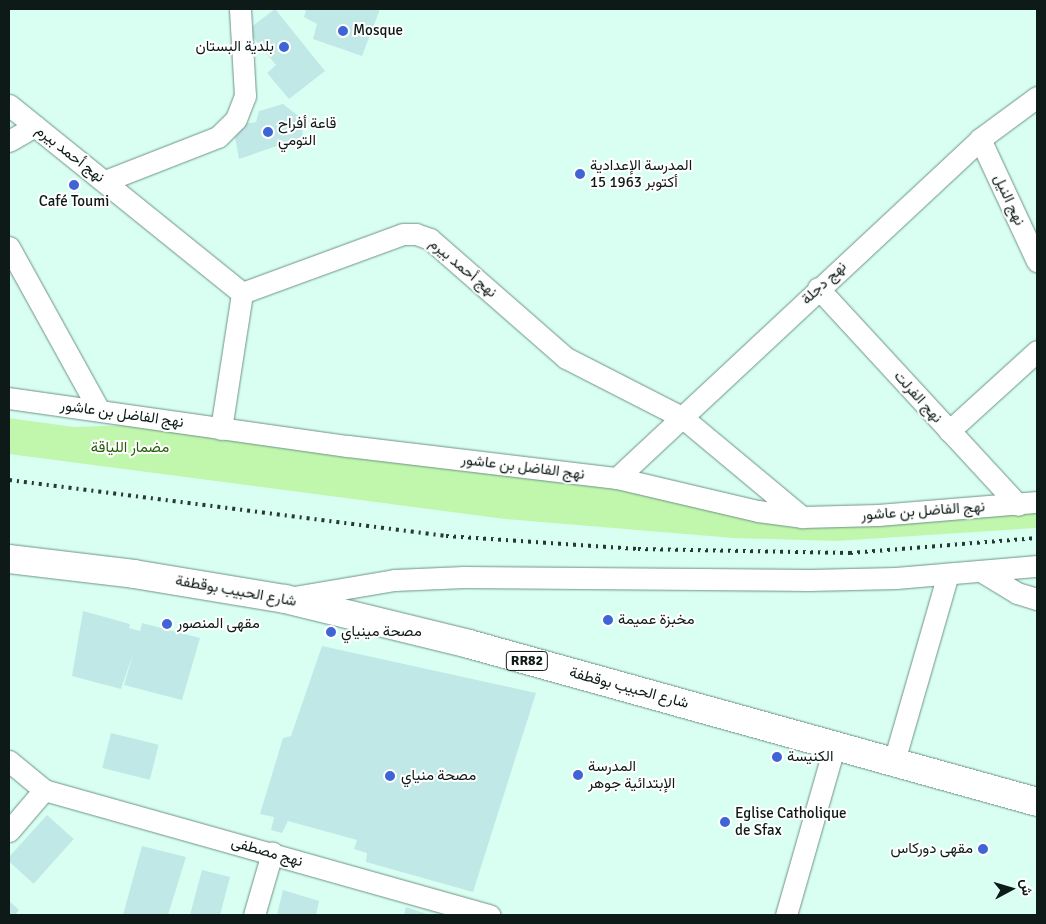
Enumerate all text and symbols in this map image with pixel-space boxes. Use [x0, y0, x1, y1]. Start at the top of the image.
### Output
place label: Mosque [353, 22, 403, 40]
marker: Mosque [337, 25, 349, 37]
place label: بلدية البستان [196, 38, 274, 56]
marker: بلدية البستان [278, 41, 290, 53]
place label: قاعة أفراح التومي [278, 114, 336, 149]
street label: نهج أحمد بيرم [32, 121, 108, 187]
marker: قاعة أفراح التومي [262, 126, 274, 138]
place label: المدرسة الإعدادية 15 أكتوبر 1963 [590, 156, 692, 191]
marker: المدرسة الإعدادية 15 أكتوبر 1963 [574, 168, 586, 180]
street label: نهج النيل [989, 172, 1029, 228]
marker: Café Toumi [68, 179, 80, 191]
place label: Café Toumi [39, 193, 109, 211]
street label: نهج أحمد بيرم [426, 235, 500, 301]
street label: نهج دجلة [798, 258, 850, 308]
street label: نهج الفرلت [890, 367, 946, 427]
street label: نهج الفاضل بن عاشور [59, 396, 185, 432]
park label: مضمار اللياقة [91, 439, 169, 457]
street label: نهج الفاضل بن عاشور [460, 450, 586, 484]
street label: نهج الفاضل بن عاشور [860, 498, 986, 524]
street label: شارع الحبيب بوقطفة [174, 571, 298, 611]
place label: مخبزة عميمة [618, 611, 695, 629]
marker: مخبزة عميمة [602, 614, 614, 626]
place label: مقهى المنصور [177, 615, 260, 633]
marker: مقهى المنصور [161, 618, 173, 630]
place label: مصحة مينياي [341, 623, 422, 641]
marker: مصحة مينياي [325, 626, 337, 638]
road number: RR82 [506, 649, 548, 672]
street label: شارع الحبيب بوقطفة [567, 663, 691, 713]
place label: الكنيسة [787, 748, 833, 766]
marker: الكنيسة [771, 751, 783, 763]
place label: المدرسة الإبتدائية جوهر [588, 757, 675, 792]
place label: مصحة منياي [401, 767, 476, 785]
marker: مصحة منياي [383, 769, 397, 783]
marker: المدرسة الإبتدائية جوهر [572, 769, 584, 781]
place label: Eglise Catholique de Sfax [735, 804, 847, 839]
marker: Eglise Catholique de Sfax [719, 816, 731, 828]
street label: نهج مصطفى [229, 833, 305, 871]
place label: مقهى دوركاس [891, 840, 973, 858]
marker: مقهى دوركاس [977, 843, 989, 855]
north arrow [986, 864, 1036, 914]
text: ش [1017, 878, 1036, 897]

